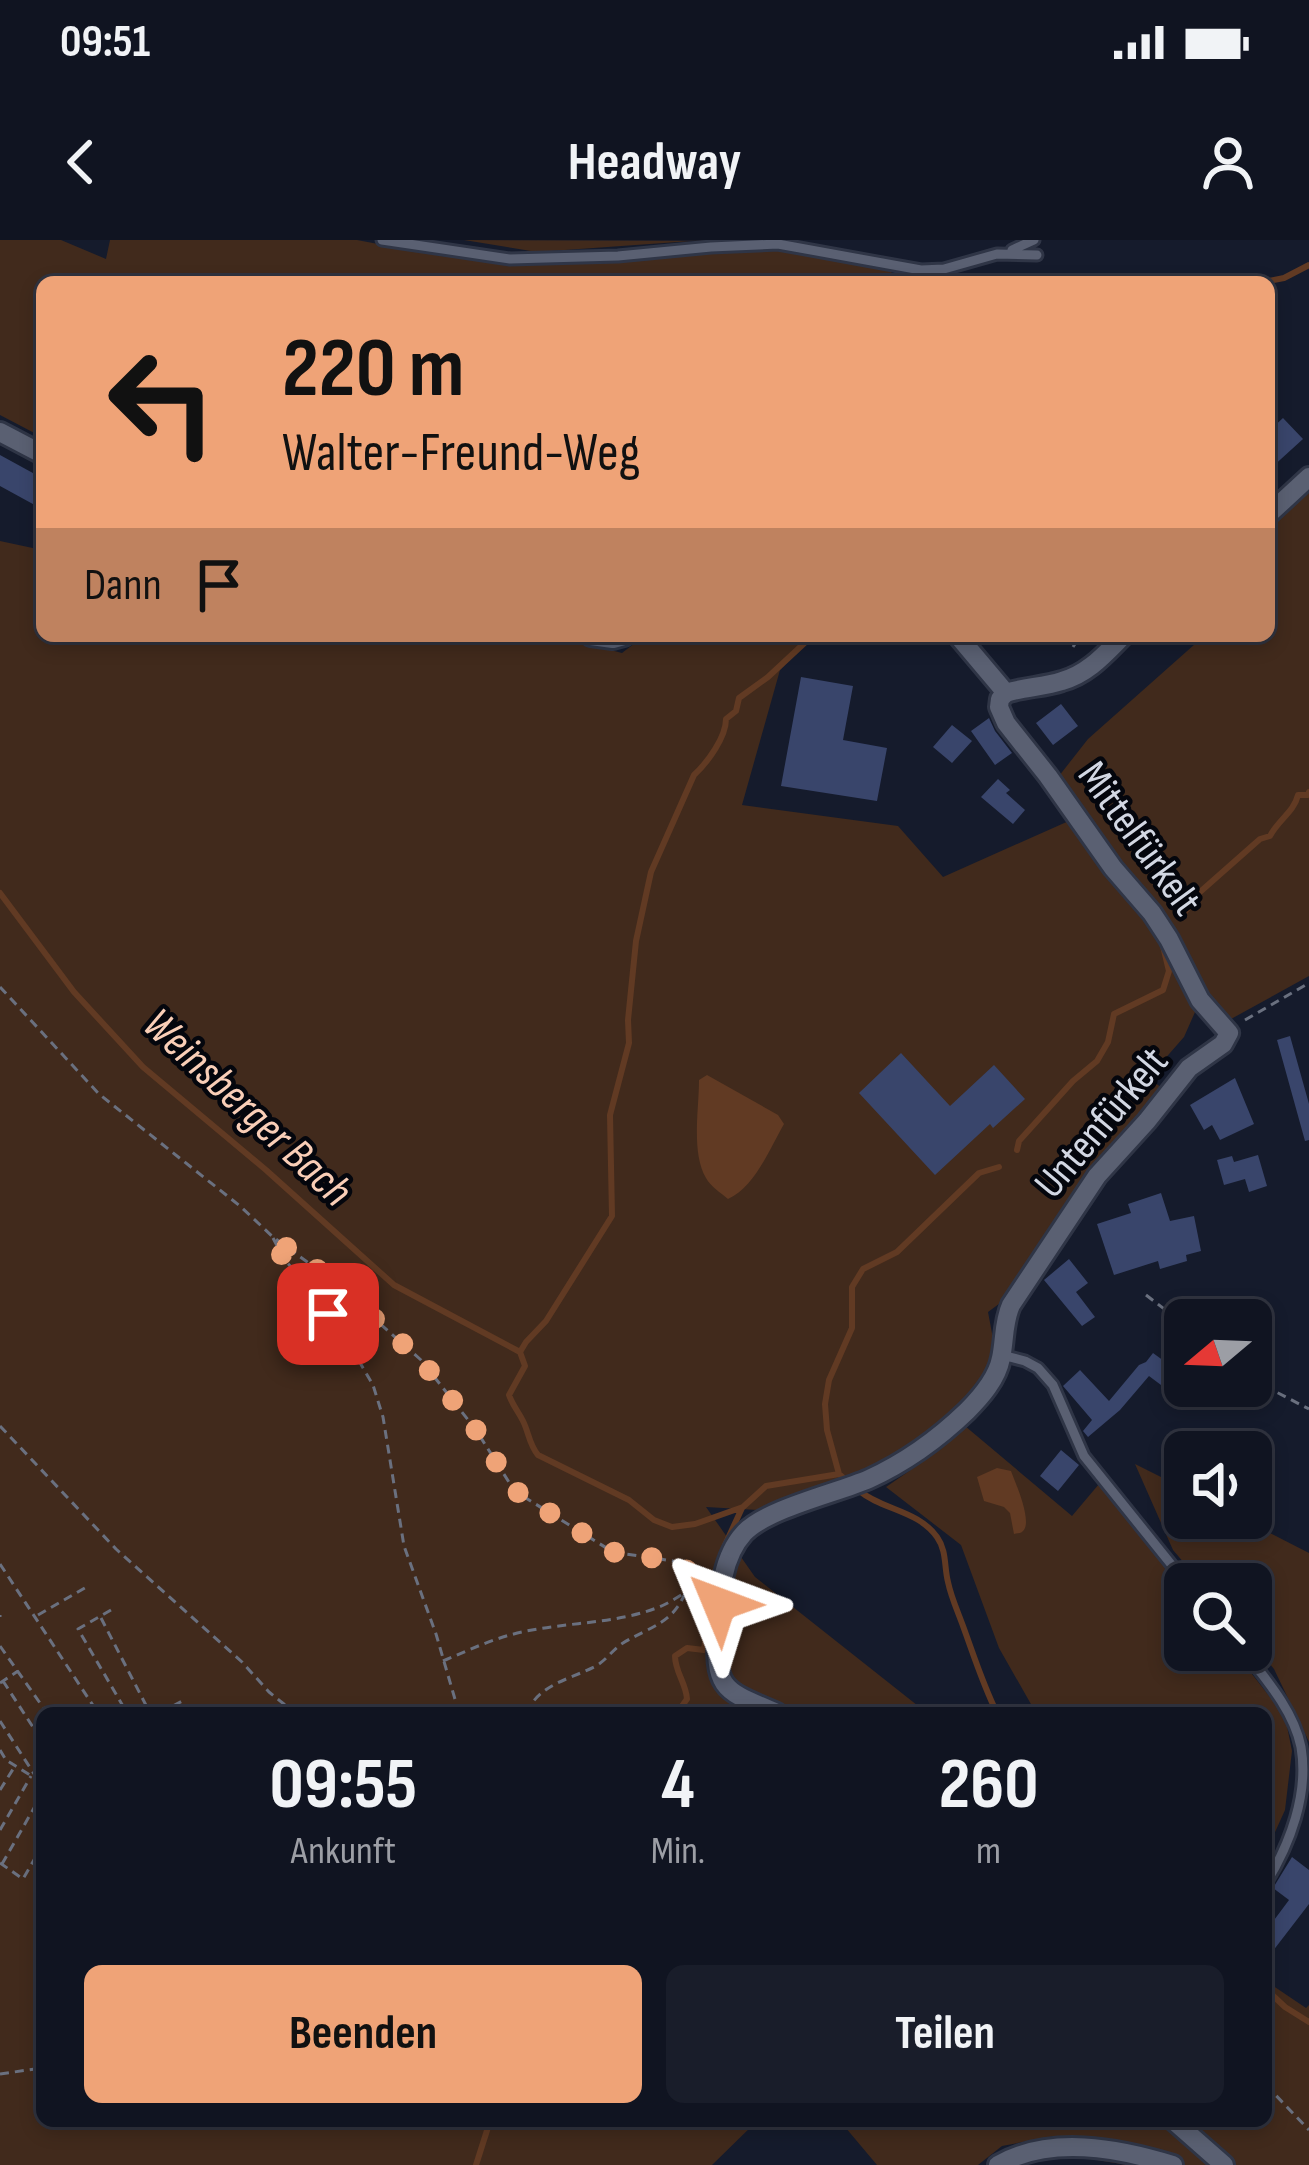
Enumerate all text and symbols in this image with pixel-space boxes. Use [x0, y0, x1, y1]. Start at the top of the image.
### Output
text: 09:51 [60, 15, 150, 70]
icon: back [48, 129, 114, 195]
icon: person [1195, 129, 1261, 195]
text: Headway [568, 130, 741, 195]
text: 220 m [282, 319, 464, 420]
icon: left [84, 324, 240, 480]
text: Walter-Freund-Weg [282, 421, 640, 486]
icon: arrive [186, 552, 252, 618]
text: Dann [84, 558, 162, 613]
street label: Mittelfürkelt [1066, 752, 1212, 926]
water label: Weinsberger Bach [131, 997, 363, 1219]
street label: Untenfürkelt [1024, 1037, 1180, 1209]
pin [277, 1263, 379, 1365]
icon: arrive [295, 1281, 361, 1347]
north arrow [1164, 1299, 1272, 1407]
map controls [1164, 1299, 1272, 1671]
button: sound [1164, 1431, 1272, 1539]
position arrow [656, 1541, 782, 1667]
button: search [1164, 1563, 1272, 1671]
text: 09:55 [270, 1742, 417, 1829]
text: 4 [661, 1742, 695, 1829]
text: 260 [939, 1742, 1038, 1829]
text: Ankunft [291, 1828, 396, 1875]
text: Min. [651, 1828, 705, 1875]
text: m [976, 1828, 1001, 1875]
button: Beenden [84, 1965, 642, 2103]
button: Teilen [666, 1965, 1224, 2103]

